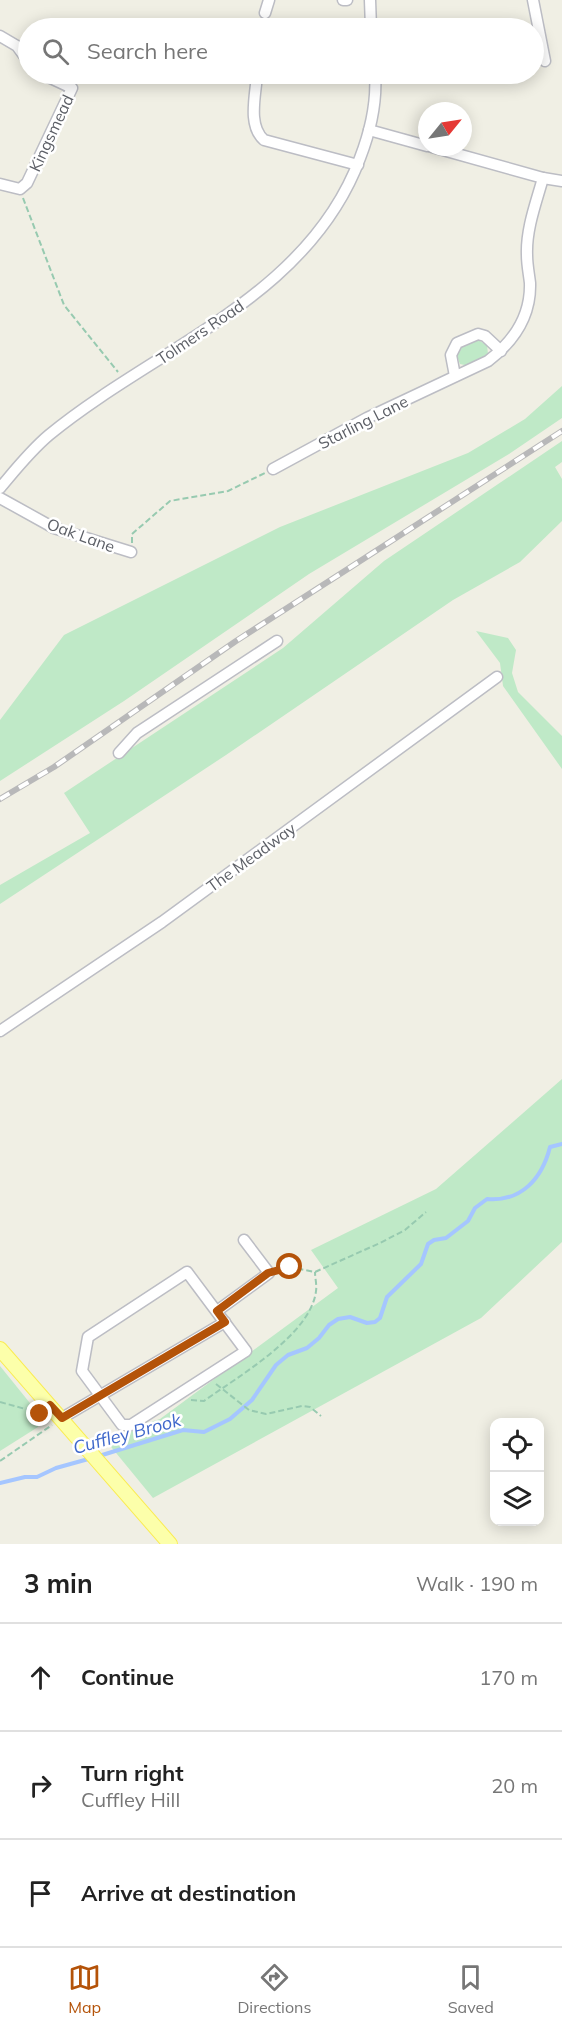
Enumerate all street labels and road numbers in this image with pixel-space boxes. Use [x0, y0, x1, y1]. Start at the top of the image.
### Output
street label: Kingsmead [24, 91, 78, 175]
street label: Tolmers Road [152, 295, 248, 369]
street label: Starling Lane [315, 391, 411, 453]
street label: Oak Lane [44, 513, 118, 557]
street label: The Meadway [203, 818, 300, 896]

